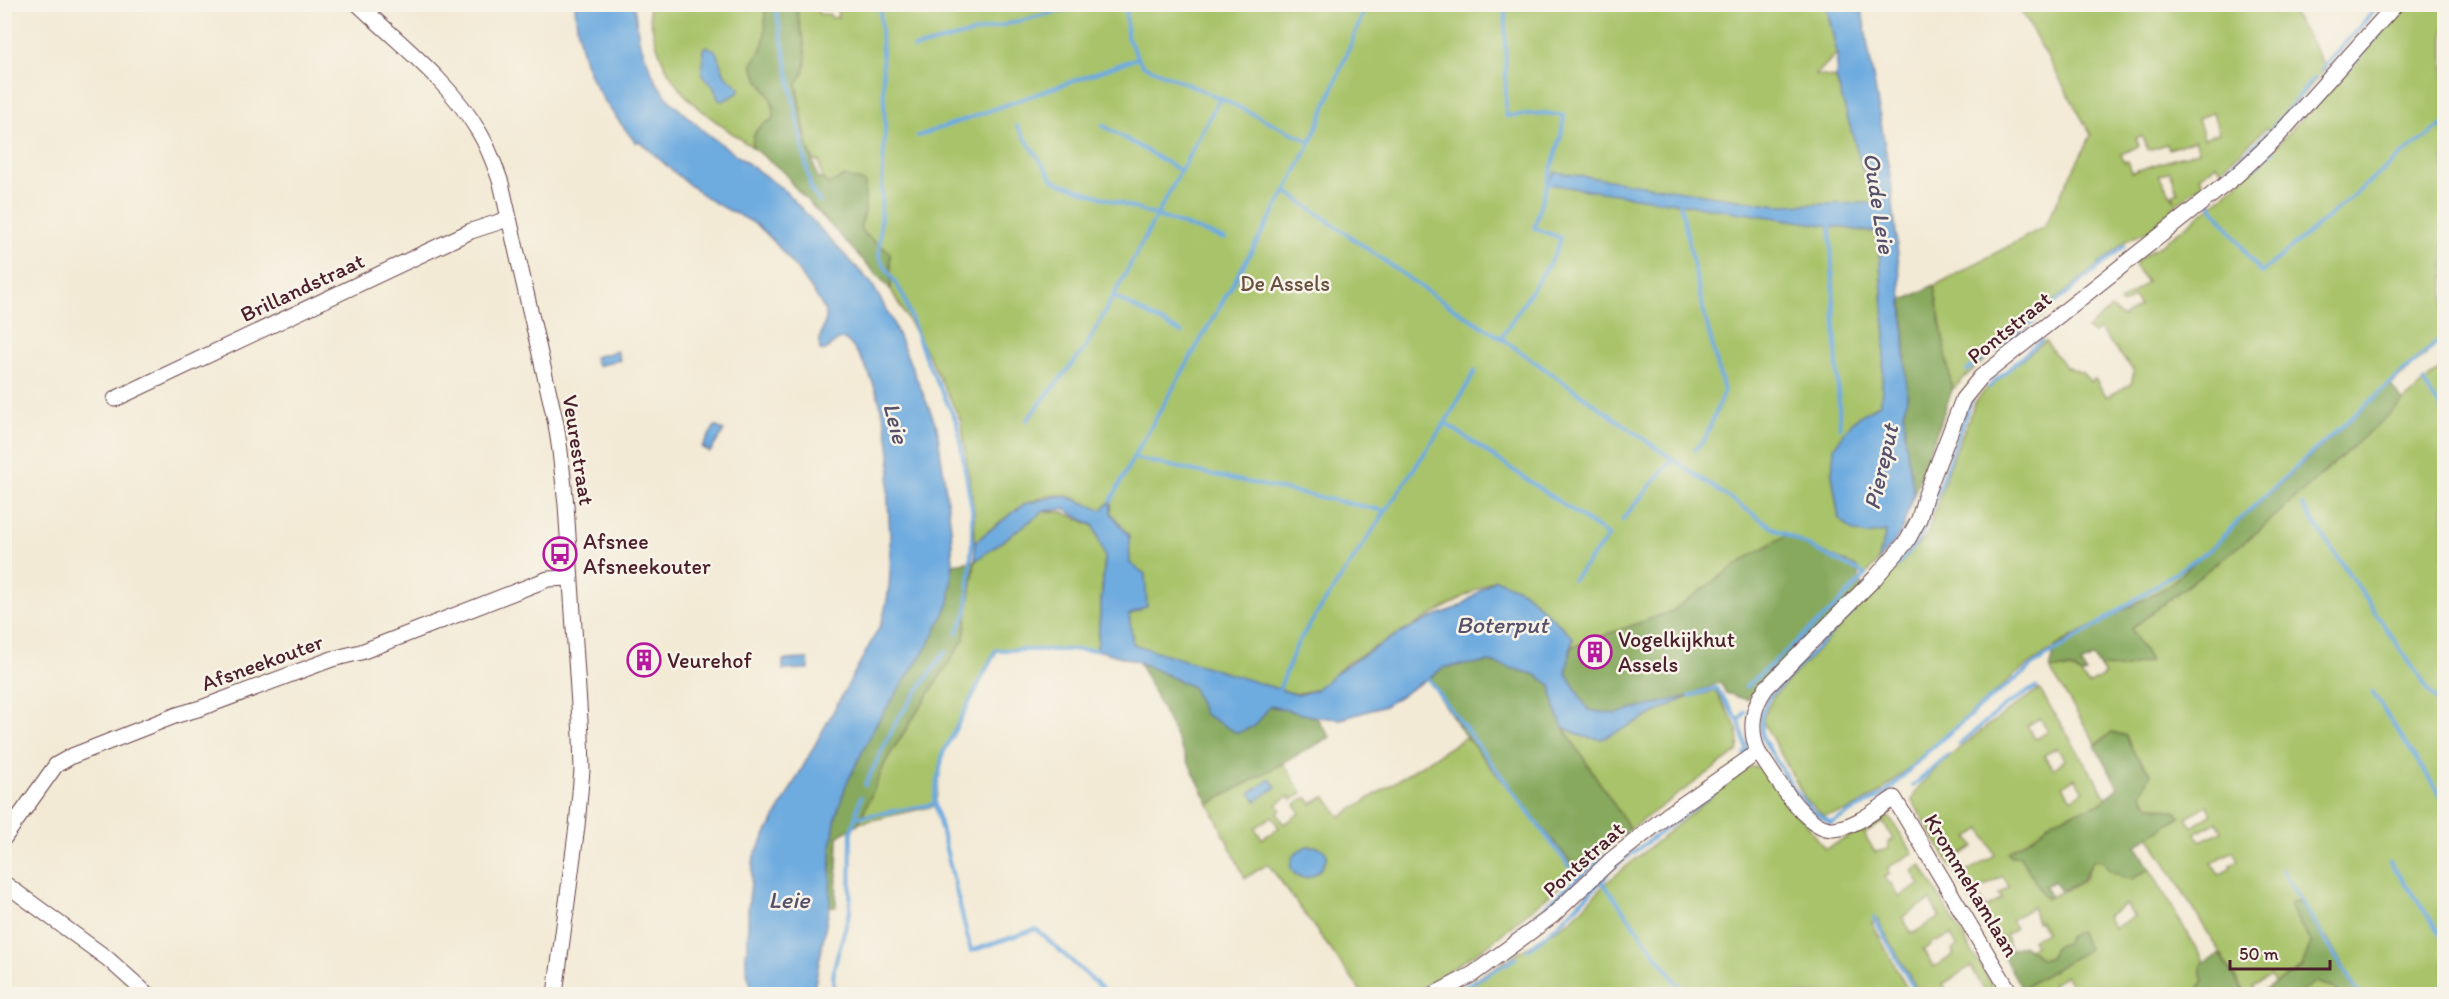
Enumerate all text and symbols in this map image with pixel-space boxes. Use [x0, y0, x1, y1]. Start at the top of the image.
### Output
water label: Oude Leie [1857, 150, 1902, 257]
street label: Brillandstraat [236, 247, 368, 328]
park label: De Assels [1240, 270, 1330, 297]
street label: Pontstraat [1962, 285, 2057, 370]
street label: Veurestraat [556, 393, 601, 507]
water label: Leie [877, 399, 916, 448]
water label: Piereput [1857, 420, 1905, 512]
place label: Afsnee Afsneekouter [583, 528, 711, 580]
bus stop icon: Afsnee Afsneekouter [542, 536, 578, 572]
water label: Boterput [1456, 610, 1550, 639]
place label: Vogelkijkhut Assels [1618, 626, 1735, 678]
street label: Afsneekouter [198, 628, 327, 697]
building icon: Vogelkijkhut Assels [1577, 634, 1613, 670]
building icon: Veurehof [626, 642, 662, 678]
place label: Veurehof [667, 647, 752, 674]
street label: Krommehamlaan [1918, 809, 2025, 962]
street label: Pontstraat [1537, 816, 1630, 903]
water label: Leie [768, 885, 811, 914]
scale bar [2230, 933, 2330, 971]
text: 50 m [2239, 943, 2279, 965]

